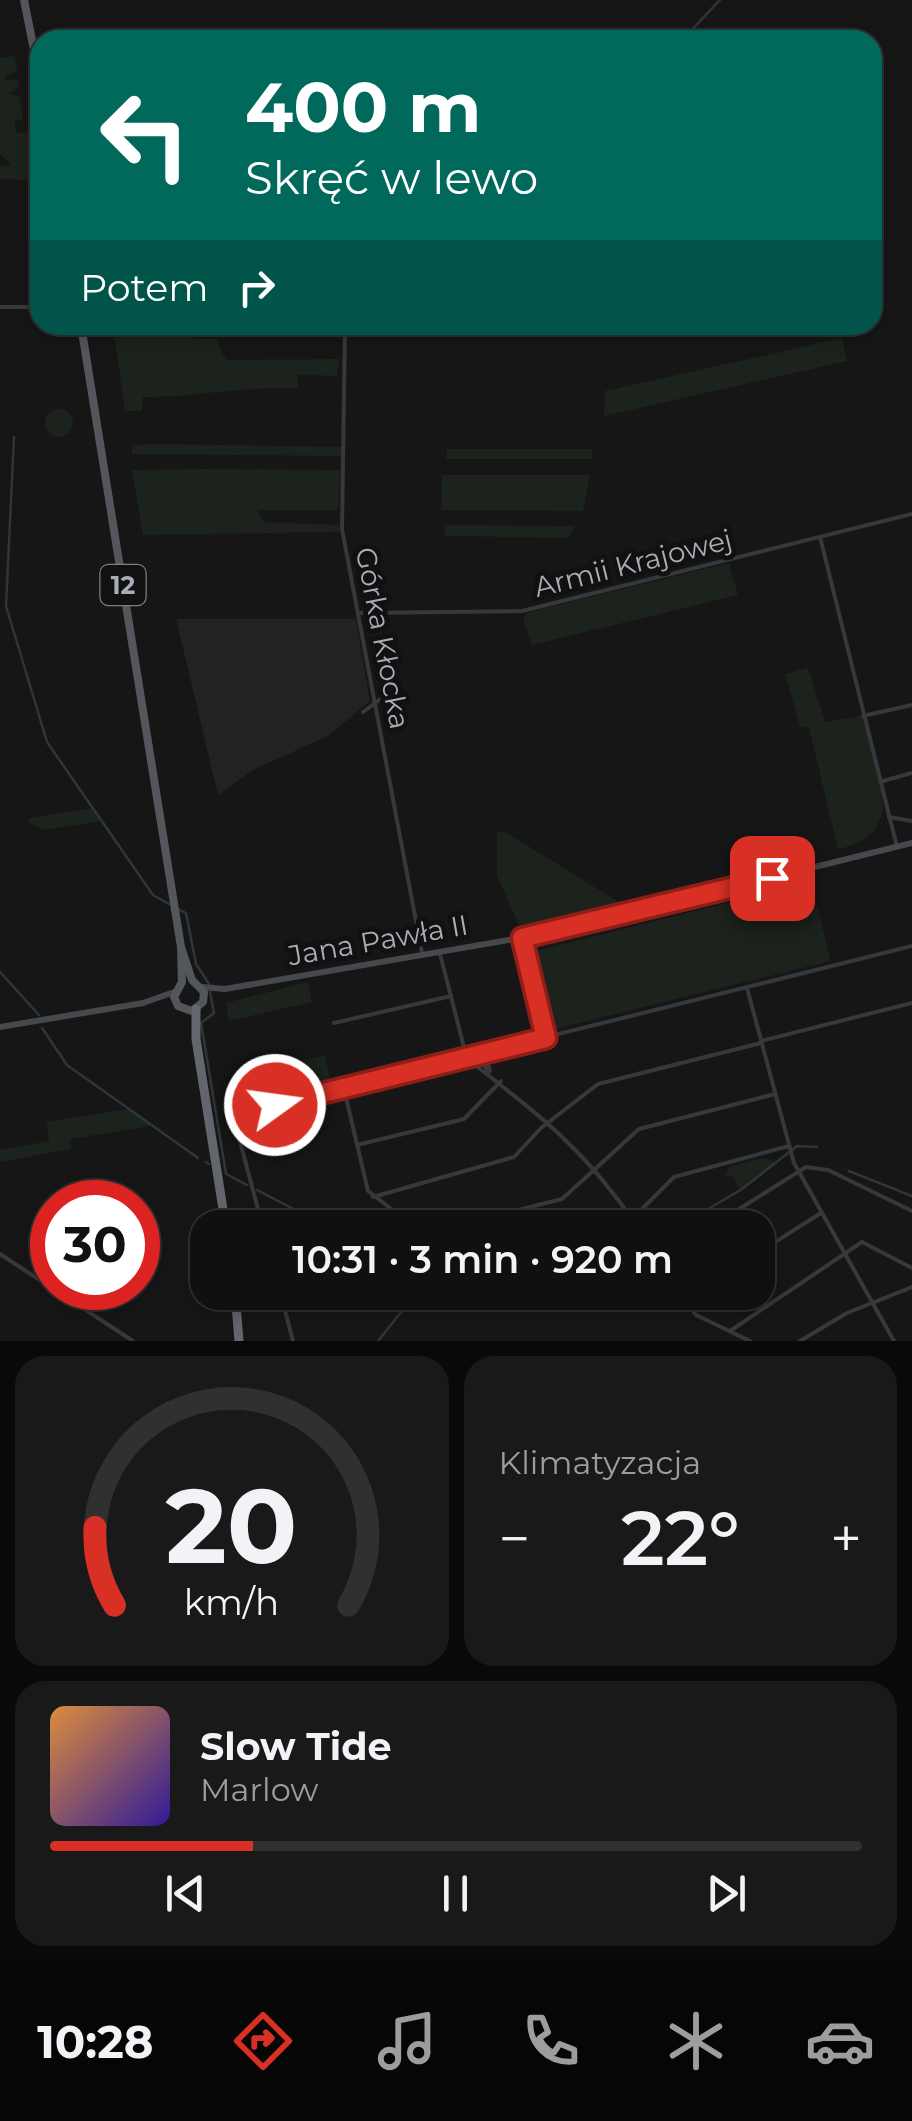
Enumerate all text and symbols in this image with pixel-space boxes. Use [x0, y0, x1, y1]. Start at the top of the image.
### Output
text: 400 m [245, 64, 482, 150]
icon: left [80, 70, 210, 200]
text: Skręć w lewo [245, 150, 538, 205]
icon: right [229, 260, 284, 315]
text: Potem [80, 264, 209, 311]
street label: Armii Krajowej [530, 522, 736, 604]
street label: Górka Kłocka [349, 544, 417, 732]
road number: 12 [100, 565, 146, 605]
pin [730, 836, 815, 921]
icon: arrive [745, 851, 800, 906]
street label: Jana Pawła II [284, 907, 471, 973]
position arrow [223, 1053, 327, 1157]
speed limit sign: 30 [30, 1180, 160, 1310]
text: 10:31 · 3 min · 920 m [292, 1236, 673, 1283]
text: Klimatyzacja [499, 1443, 701, 1482]
text: 20 [166, 1462, 298, 1589]
text: 22° [621, 1492, 740, 1584]
text: − [499, 1505, 530, 1572]
text: + [830, 1505, 862, 1572]
text: km/h [184, 1580, 279, 1624]
text: Slow Tide [200, 1723, 392, 1770]
text: Marlow [200, 1770, 318, 1809]
icon: previous [158, 1866, 213, 1921]
icon: pause [428, 1866, 483, 1921]
icon: next [699, 1866, 754, 1921]
icon: directions [228, 2006, 298, 2076]
icon: music [372, 2006, 442, 2076]
icon: phone [516, 2006, 586, 2076]
icon: climate [661, 2006, 731, 2076]
icon: car [805, 2006, 875, 2076]
text: 10:28 [37, 2014, 153, 2069]

